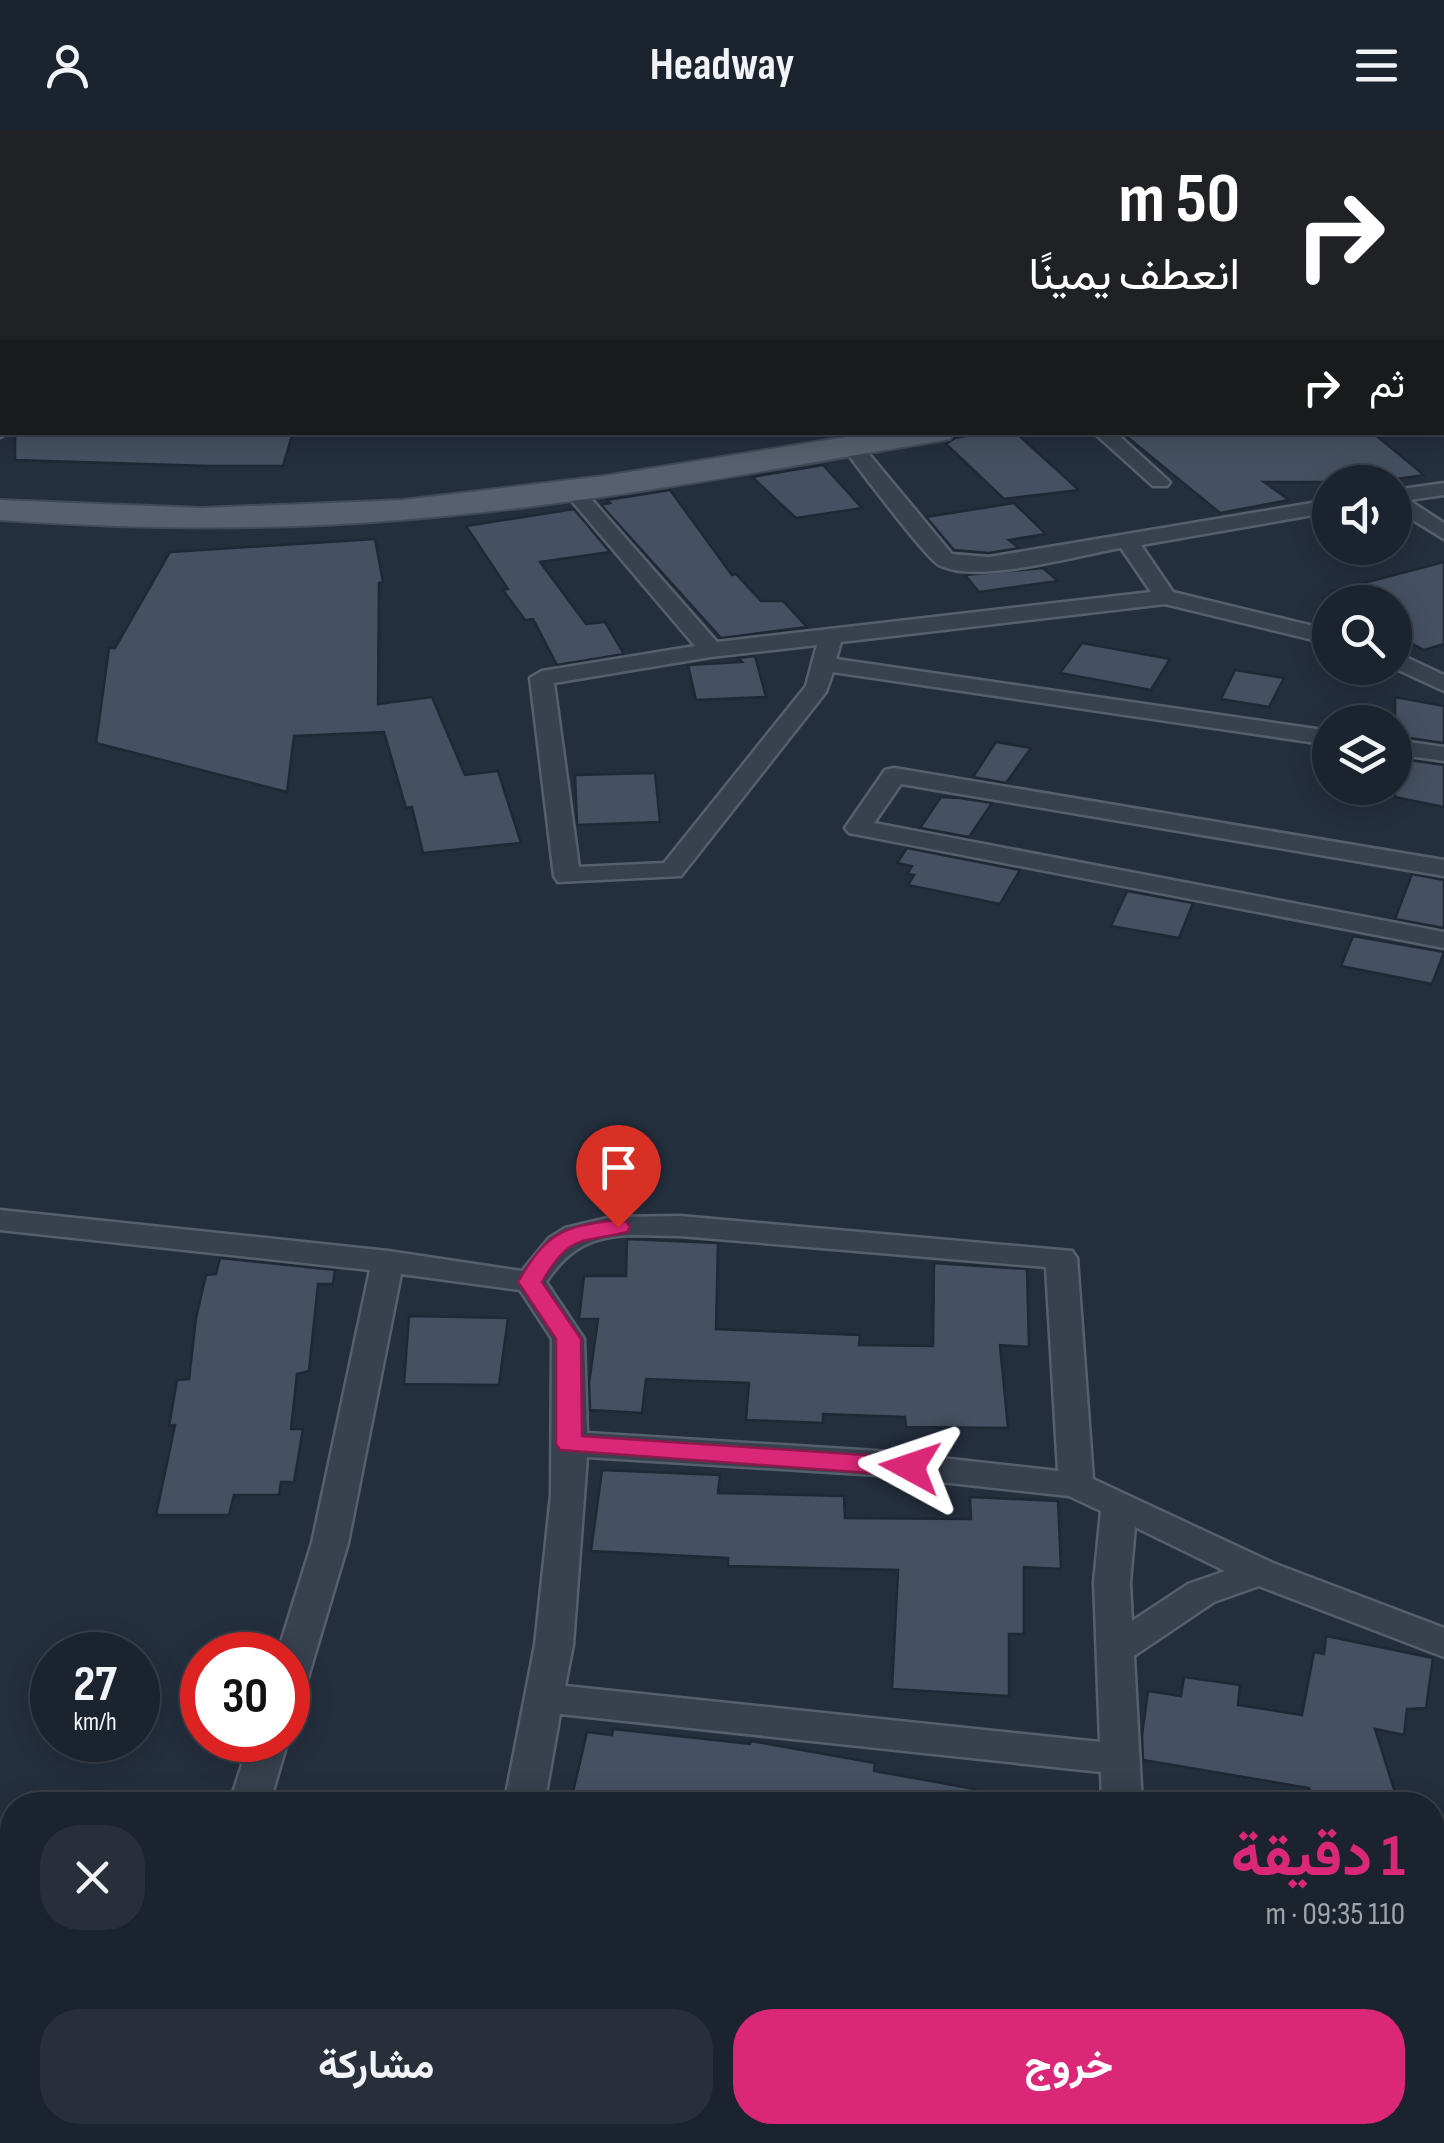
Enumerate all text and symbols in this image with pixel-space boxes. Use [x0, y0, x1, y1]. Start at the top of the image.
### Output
icon: person [40, 38, 95, 93]
text: Headway [650, 38, 794, 93]
icon: menu [1349, 38, 1404, 93]
text: 50 m [1119, 158, 1240, 242]
icon: right [1275, 170, 1405, 300]
text: انعطف يمينًا [1029, 248, 1240, 303]
icon: right [1294, 360, 1349, 415]
text: ثم [1369, 363, 1405, 408]
map controls [1312, 465, 1412, 805]
button: sound [1312, 465, 1412, 565]
button: search [1312, 585, 1412, 685]
button: layers [1312, 705, 1412, 805]
pin [576, 1125, 661, 1228]
icon: arrive [591, 1140, 646, 1195]
position arrow [858, 1415, 962, 1519]
speed limit sign: 30 [180, 1632, 310, 1762]
text: 27 [73, 1655, 117, 1715]
text: km/h [73, 1707, 117, 1738]
text: 1 دقيقة [1231, 1821, 1405, 1893]
button: close [40, 1825, 145, 1930]
text: 110 m · 09:35 [1265, 1895, 1405, 1934]
button: مشاركة [40, 2009, 713, 2124]
button: خروج [733, 2009, 1405, 2124]

